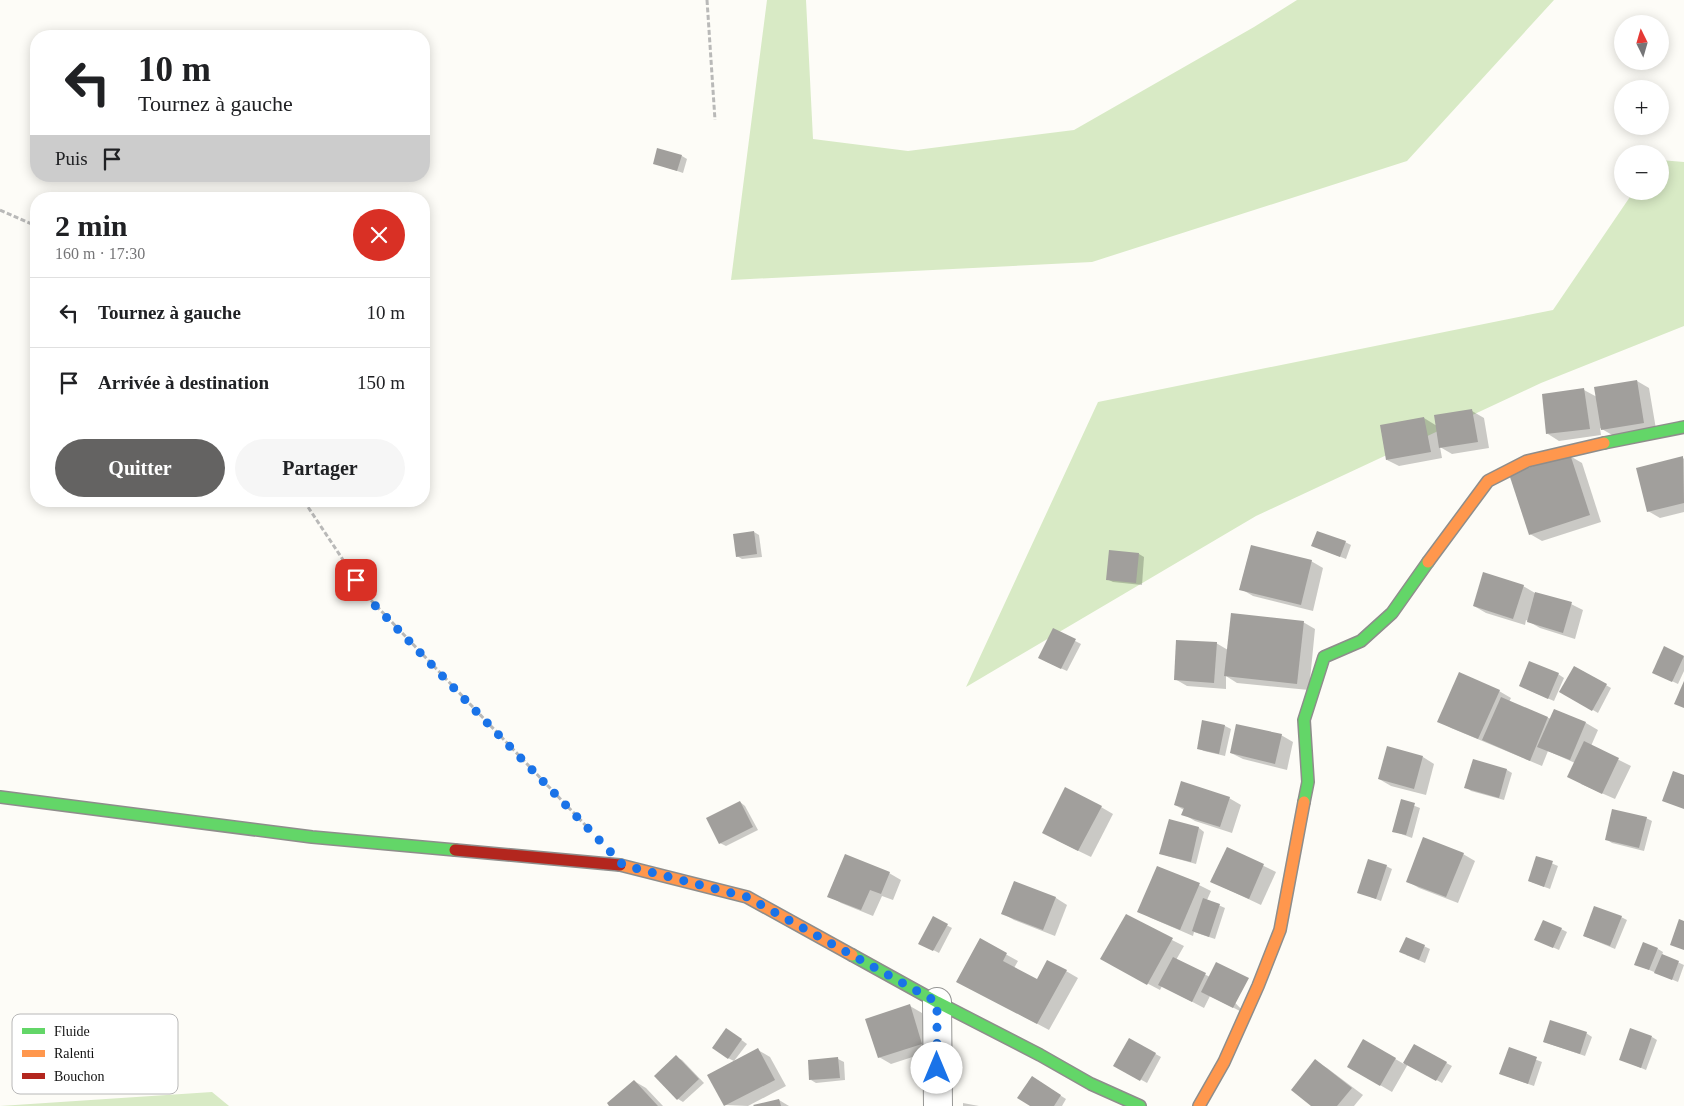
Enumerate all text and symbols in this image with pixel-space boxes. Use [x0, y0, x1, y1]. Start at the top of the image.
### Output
north arrow [1614, 15, 1669, 70]
map controls [1614, 15, 1669, 200]
icon: left [55, 50, 120, 115]
text: 10 m [138, 50, 211, 89]
button: + [1614, 80, 1669, 135]
text: Tournez à gauche [138, 91, 293, 116]
icon: arrive [98, 145, 126, 173]
button: − [1614, 145, 1669, 200]
text: Puis [55, 148, 88, 169]
text: 2 min [55, 209, 128, 242]
button: close [353, 209, 405, 261]
text: 160 m · 17:30 [55, 245, 145, 262]
icon: left [55, 299, 83, 327]
text: Tournez à gauche [98, 302, 241, 323]
text: 10 m [366, 302, 405, 323]
icon: arrive [55, 369, 83, 397]
text: Arrivée à destination [98, 372, 269, 393]
text: 150 m [357, 372, 405, 393]
button: Quitter [55, 439, 225, 497]
button: Partager [235, 439, 405, 497]
pin [335, 559, 377, 601]
icon: arrive [342, 566, 370, 594]
legend [12, 1014, 178, 1094]
text: Fluide [54, 1024, 90, 1039]
position arrow [910, 1041, 962, 1093]
text: Ralenti [54, 1046, 95, 1061]
text: Bouchon [54, 1069, 105, 1084]

